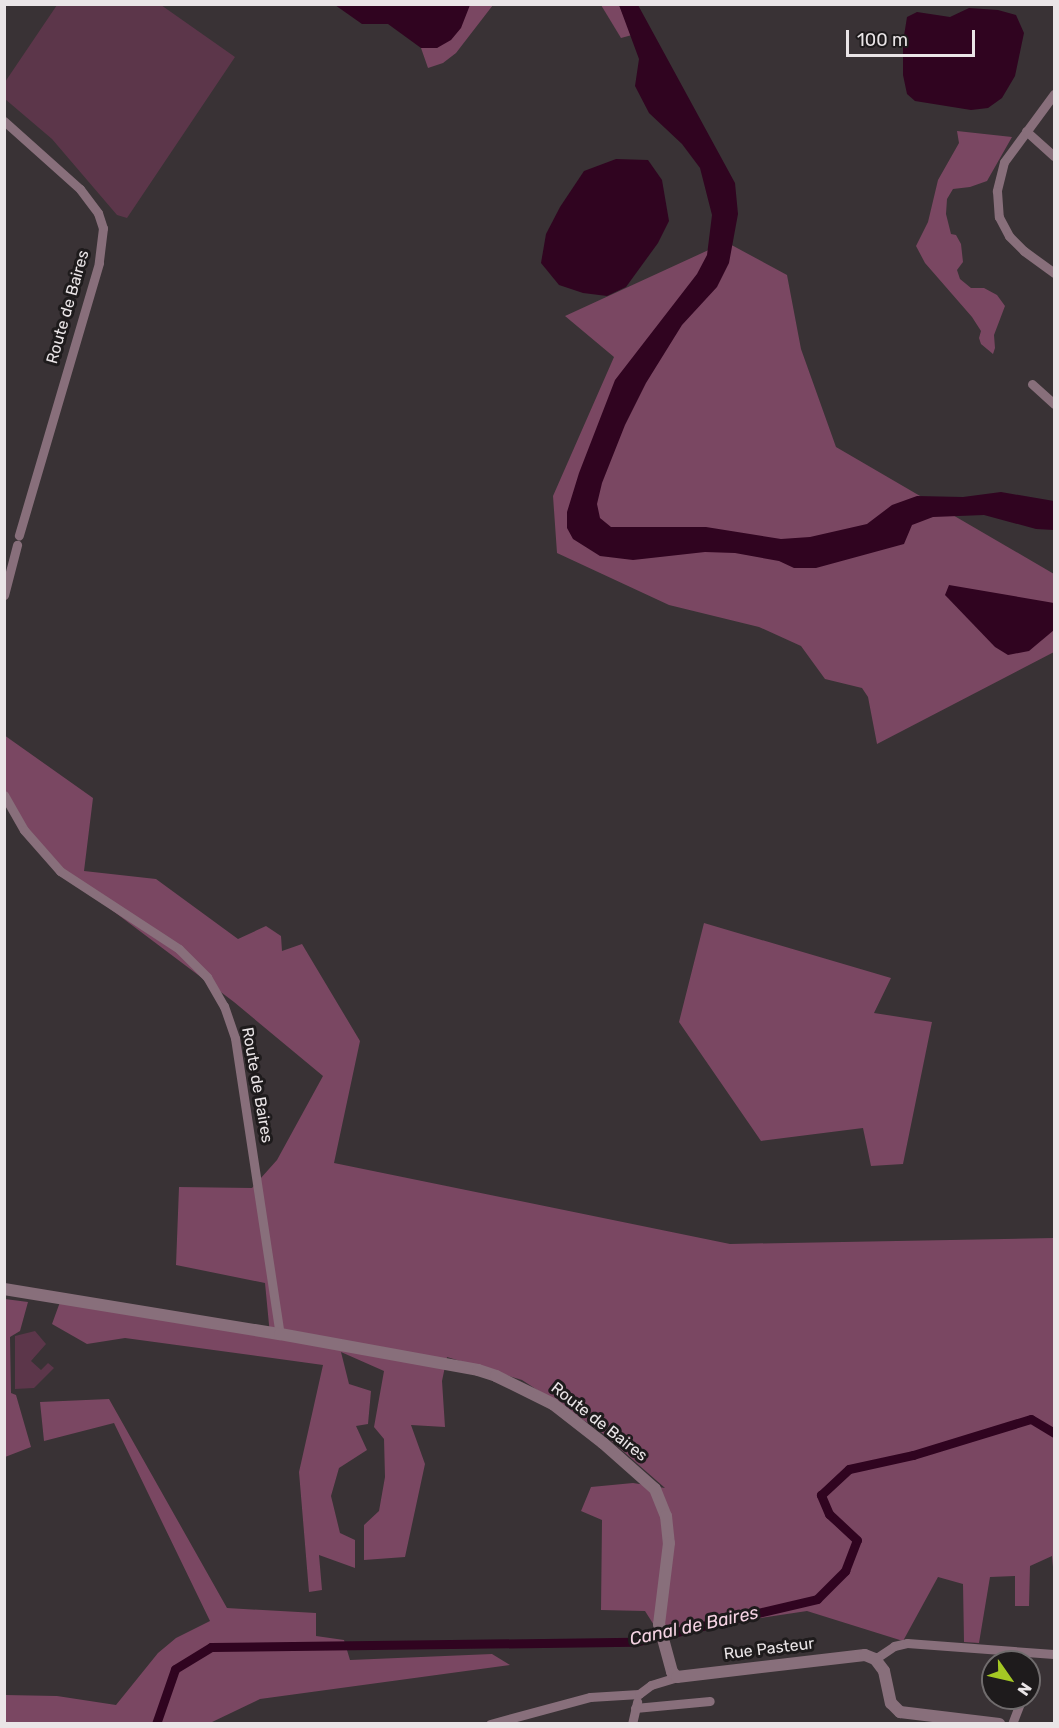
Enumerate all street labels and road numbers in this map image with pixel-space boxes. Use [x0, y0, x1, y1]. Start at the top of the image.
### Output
street label: Route de Baires [43, 248, 93, 366]
street label: Route de Baires [237, 1026, 277, 1144]
street label: Route de Baires [547, 1378, 651, 1466]
street label: Rue Pasteur [723, 1634, 815, 1664]

